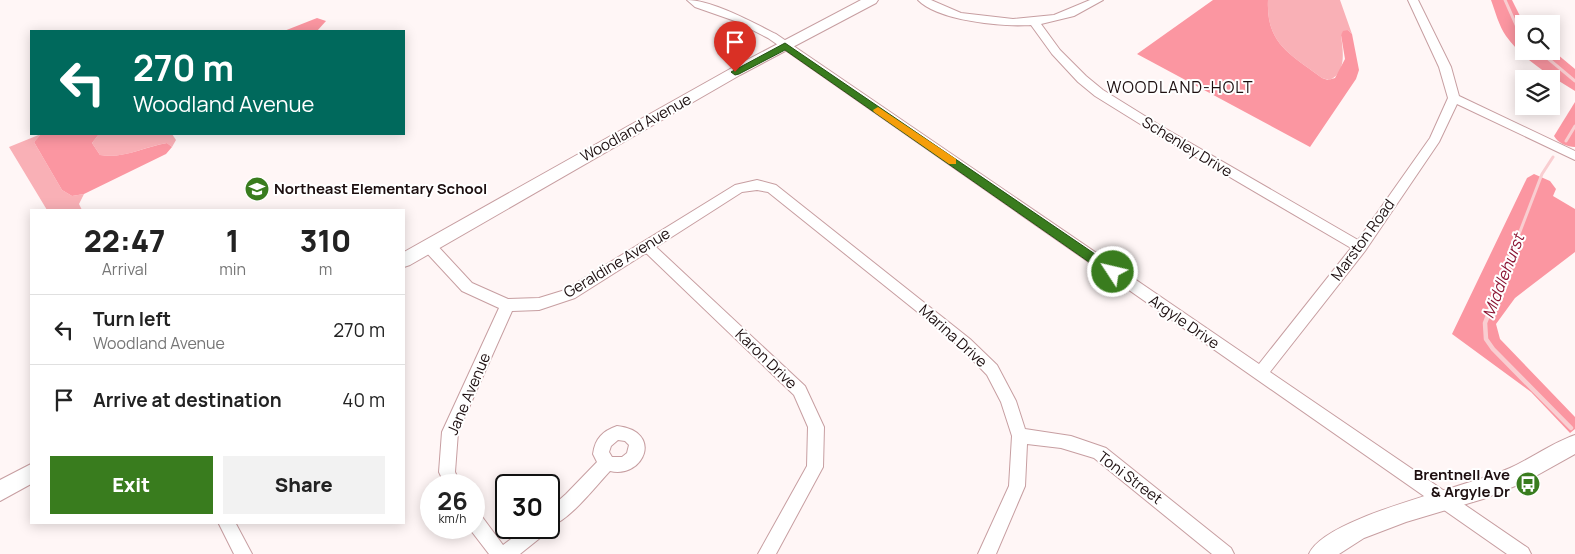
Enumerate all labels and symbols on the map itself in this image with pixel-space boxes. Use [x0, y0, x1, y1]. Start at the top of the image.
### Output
pin [714, 21, 756, 72]
district label: WOODLAND-HOLT [1107, 76, 1253, 98]
street label: Woodland Avenue [577, 88, 695, 167]
street label: Schenley Drive [1138, 111, 1237, 182]
school or university icon: Northeast Elementary School [244, 176, 270, 202]
place label: Northeast Elementary School [274, 178, 487, 199]
street label: Marston Road [1326, 195, 1399, 285]
street label: Geraldine Avenue [560, 222, 674, 303]
water label: Middlehurst [1477, 229, 1530, 321]
position arrow [1086, 245, 1138, 297]
street label: Argyle Drive [1145, 290, 1224, 354]
street label: Marina Drive [915, 299, 992, 372]
street label: Karon Drive [731, 324, 802, 394]
street label: Jane Avenue [442, 349, 495, 438]
street label: Toni Street [1094, 446, 1167, 509]
place label: Brentnell Ave & Argyle Dr [1414, 464, 1510, 502]
bus stop icon: Brentnell Ave & Argyle Dr [1515, 471, 1541, 497]
speed limit sign: 30 [495, 474, 560, 539]

